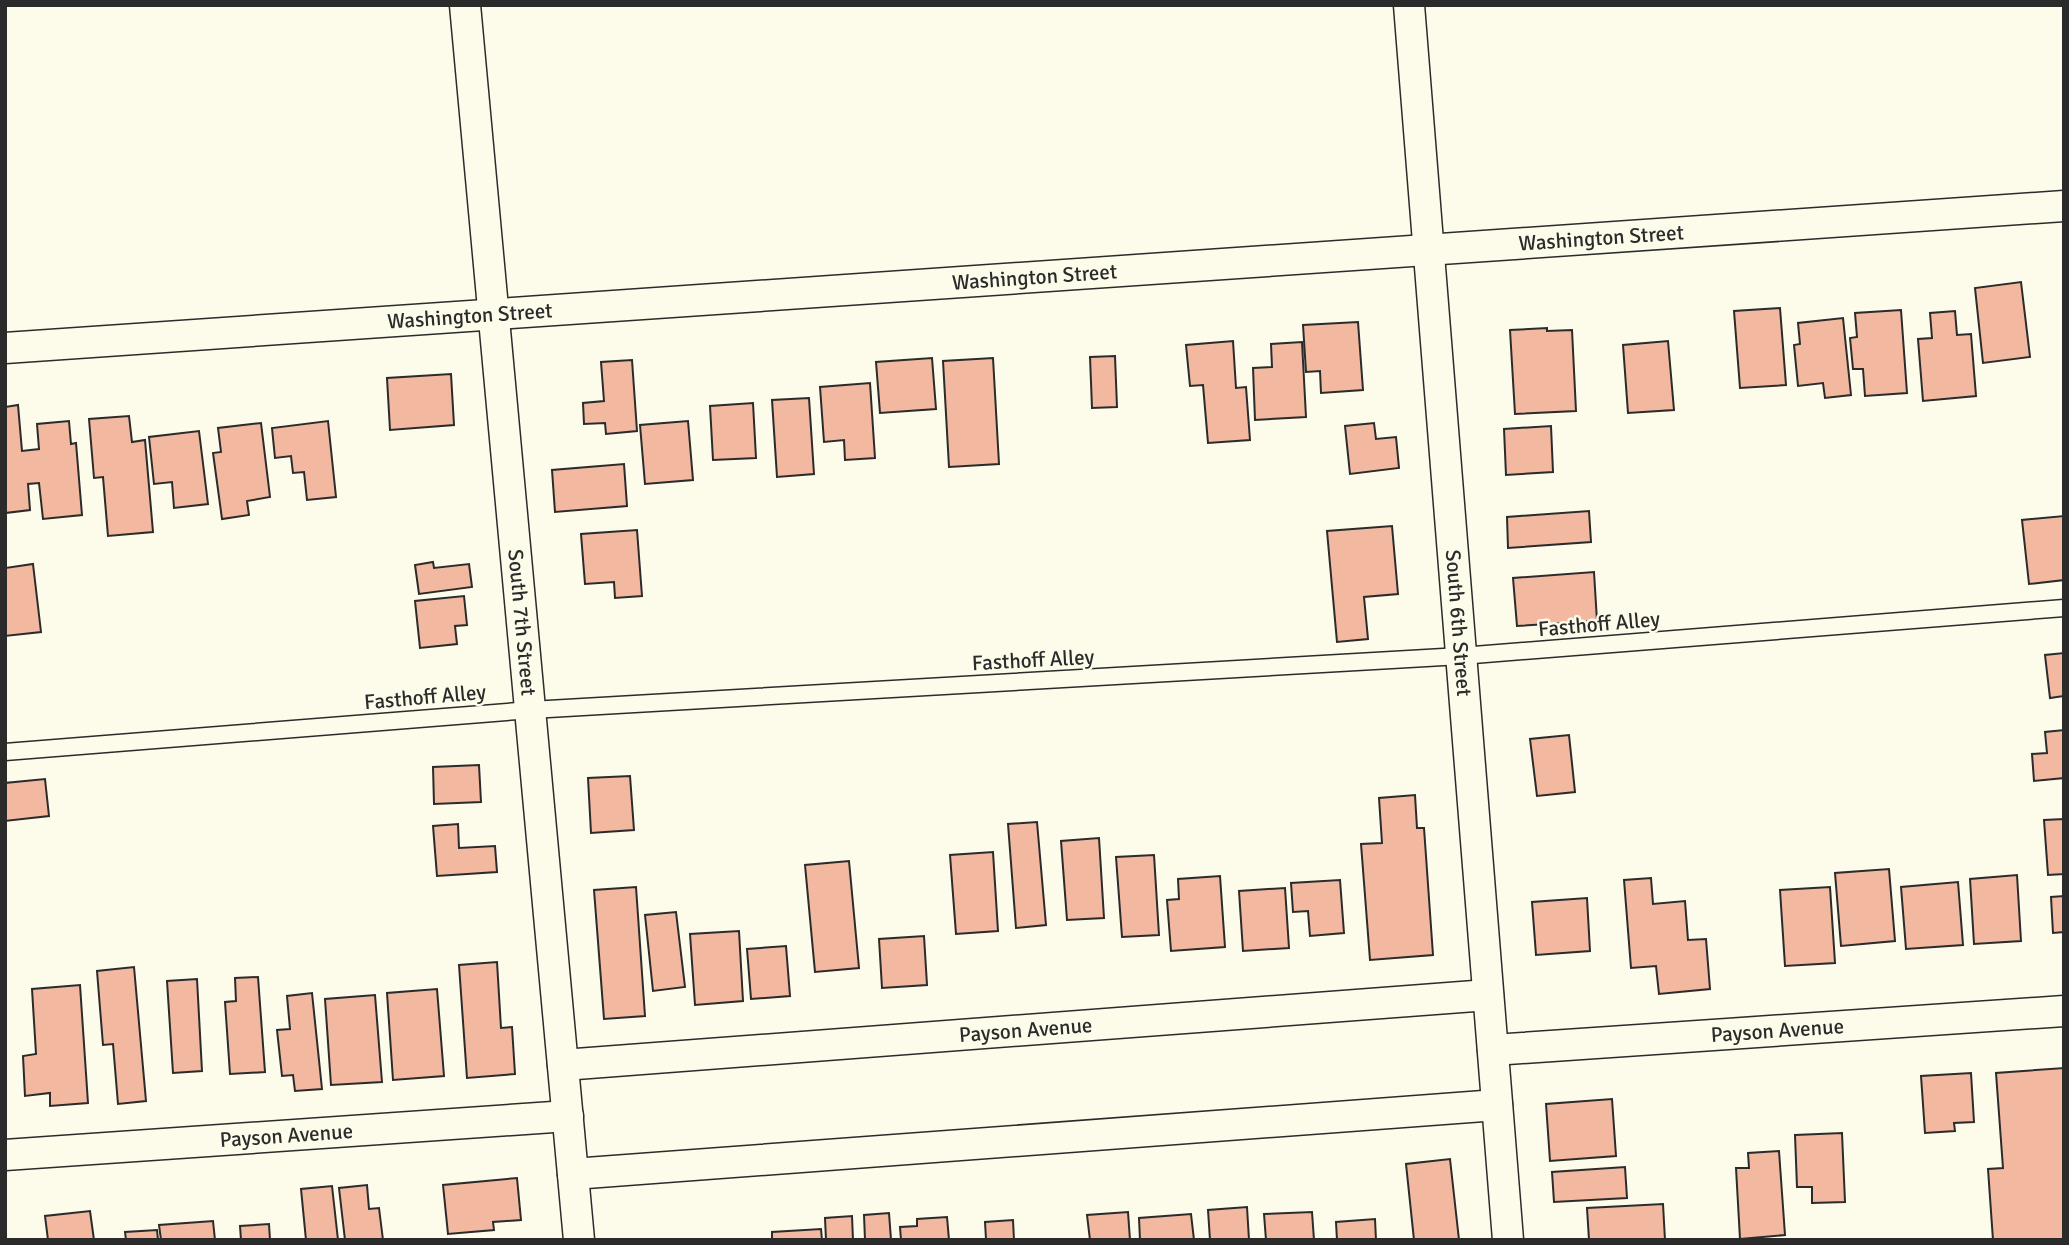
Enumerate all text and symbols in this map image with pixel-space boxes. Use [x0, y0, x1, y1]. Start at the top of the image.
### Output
street label: Washington Street [1518, 219, 1685, 257]
street label: Washington Street [951, 258, 1118, 296]
street label: Washington Street [386, 297, 553, 335]
street label: South 7th Street [502, 548, 542, 697]
street label: South 6th Street [1440, 549, 1477, 697]
street label: Fasthoff Alley [1537, 606, 1661, 642]
street label: Fasthoff Alley [971, 644, 1095, 676]
street label: Fasthoff Alley [363, 679, 487, 715]
street label: Payson Avenue [958, 1012, 1093, 1048]
street label: Payson Avenue [1710, 1013, 1845, 1048]
street label: Payson Avenue [219, 1118, 354, 1153]

